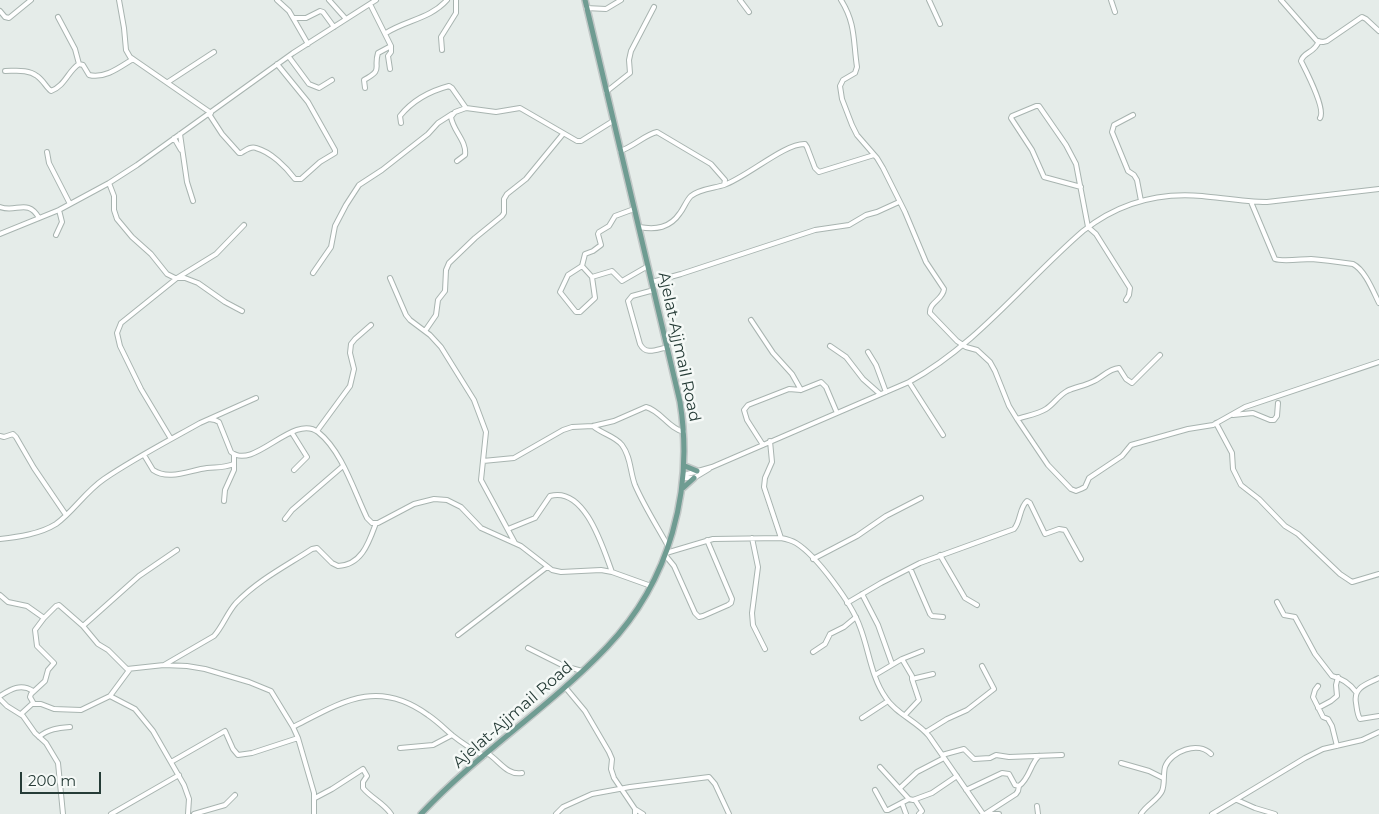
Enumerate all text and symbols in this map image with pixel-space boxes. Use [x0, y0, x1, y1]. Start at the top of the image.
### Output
street label: Ajelat-Ajjmail Road [654, 270, 704, 424]
street label: Ajelat-Ajjmail Road [449, 658, 577, 772]
scale bar [22, 762, 104, 794]
text: 200 m [28, 771, 76, 790]

